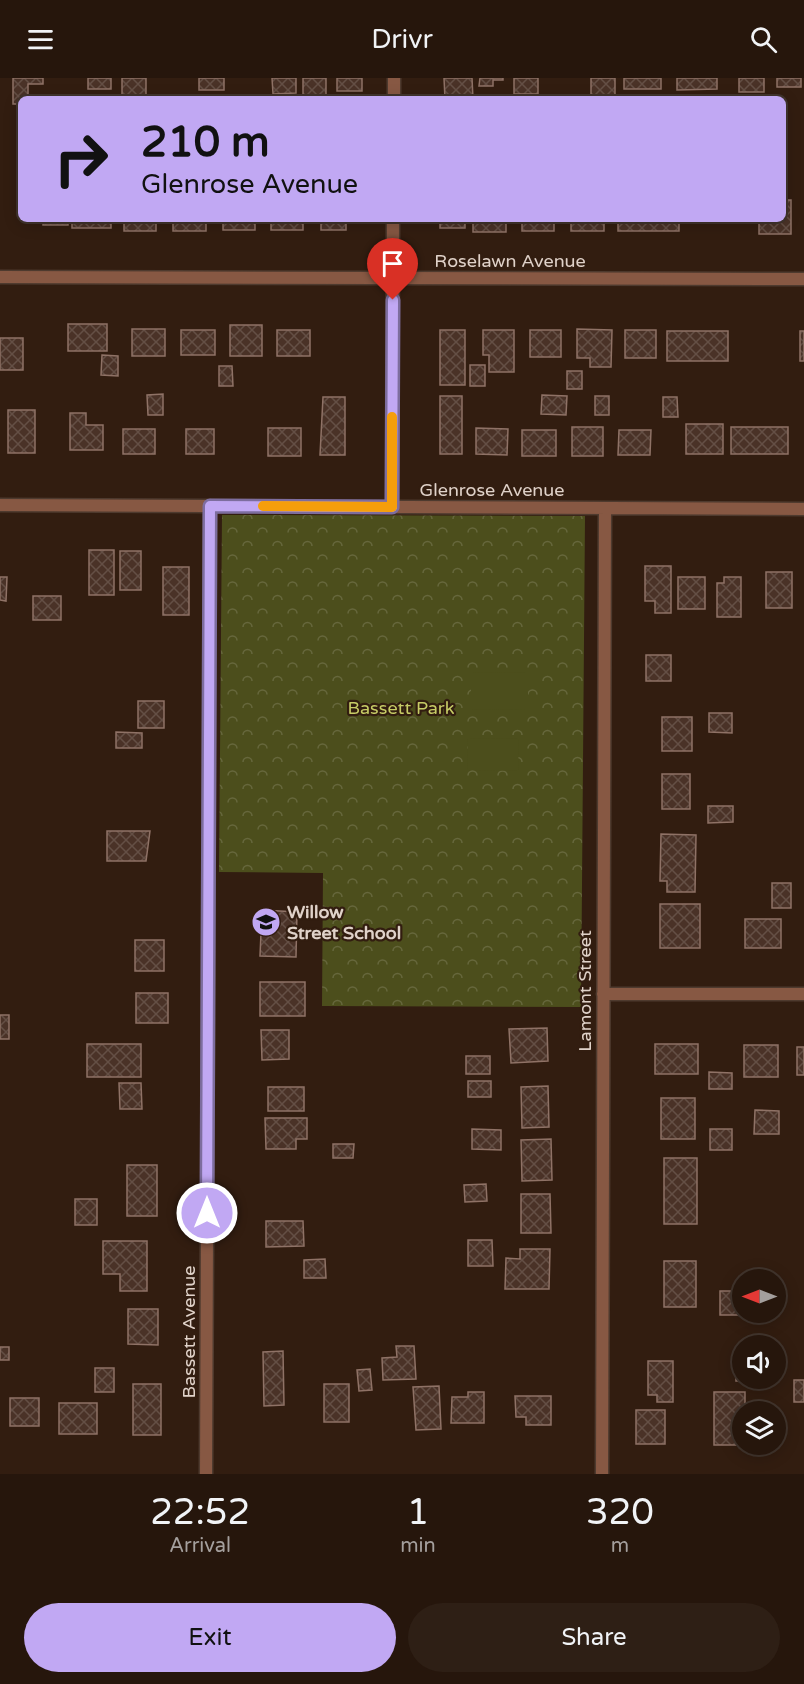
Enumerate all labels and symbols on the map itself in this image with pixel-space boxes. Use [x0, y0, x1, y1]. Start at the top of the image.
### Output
pin [367, 238, 418, 300]
street label: Roselawn Avenue [434, 250, 586, 272]
street label: Glenrose Avenue [420, 479, 564, 501]
park label: Bassett Park [348, 697, 455, 719]
place label: Willow Street School [287, 901, 401, 944]
school or university icon: Willow Street School [250, 906, 282, 938]
street label: Lamont Street [574, 930, 596, 1052]
position arrow [175, 1181, 239, 1245]
street label: Bassett Avenue [178, 1266, 200, 1398]
north arrow [732, 1269, 786, 1323]

